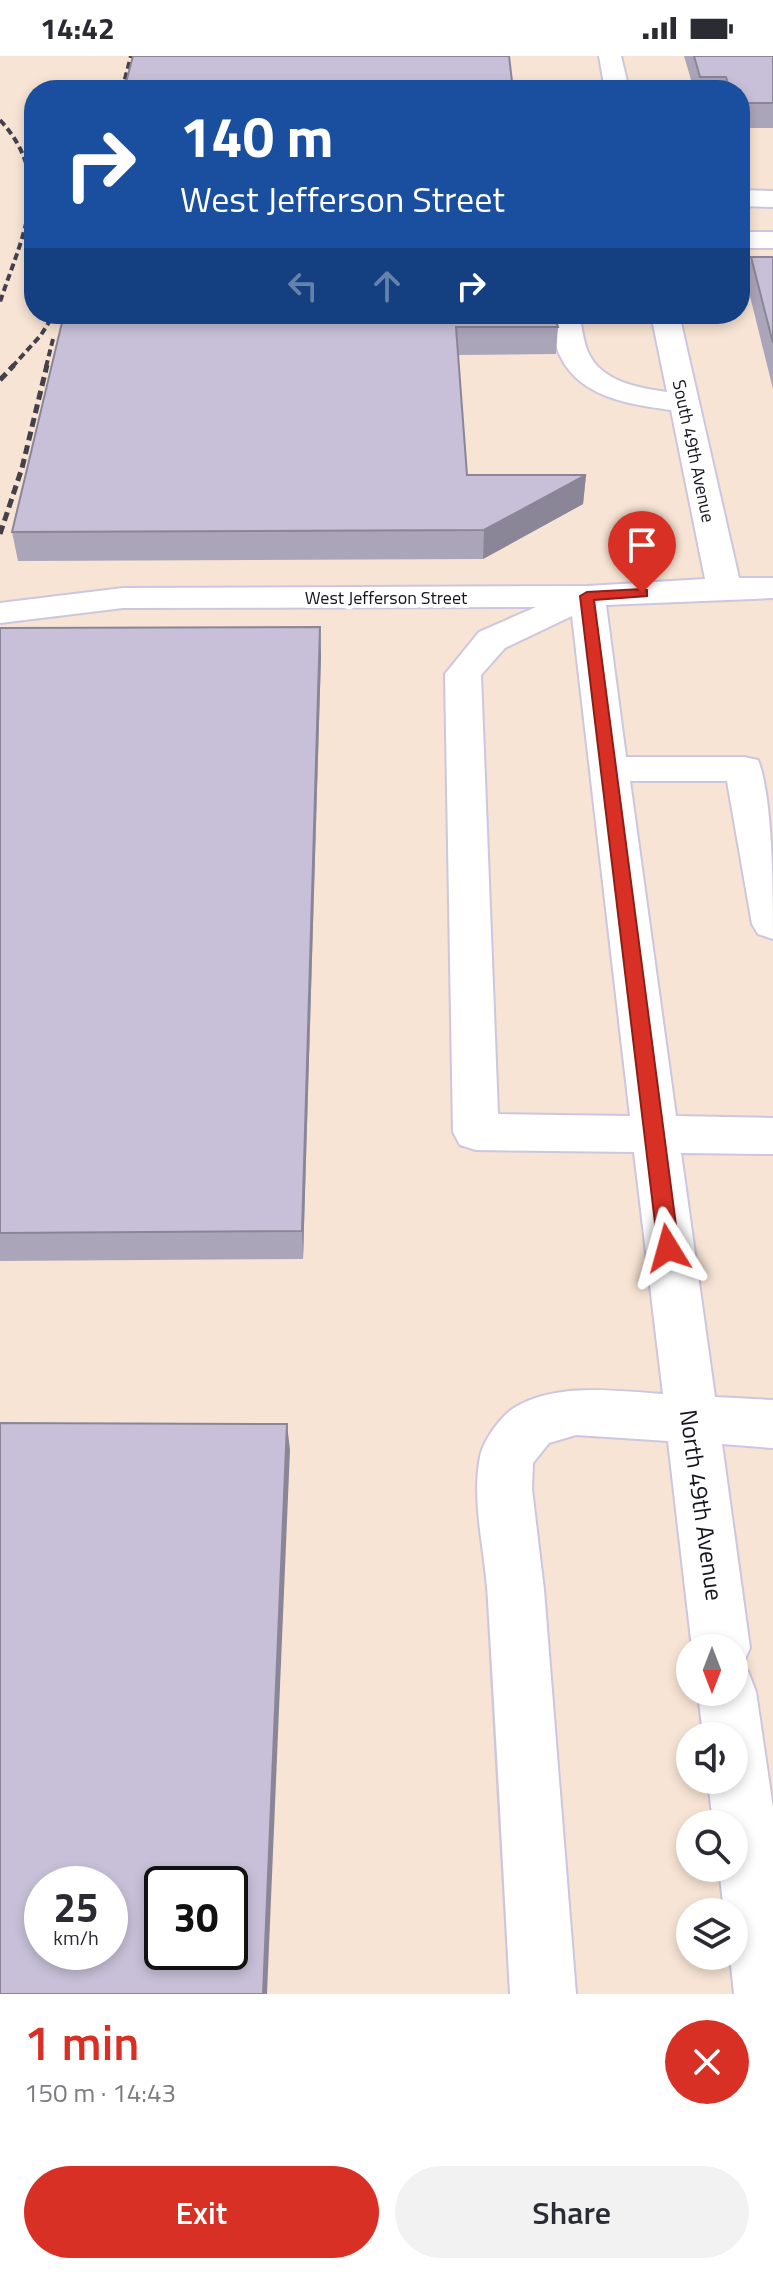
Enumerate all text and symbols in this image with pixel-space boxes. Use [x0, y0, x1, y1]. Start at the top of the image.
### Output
text: 14:42 [40, 5, 115, 51]
text: 140 m [180, 94, 333, 179]
icon: right [48, 112, 152, 216]
text: West Jefferson Street [180, 171, 505, 226]
icon: left [281, 264, 325, 308]
icon: ahead [365, 264, 409, 308]
icon: right [449, 264, 493, 308]
street label: South 49th Avenue [666, 377, 722, 525]
pin [608, 511, 676, 593]
icon: arrive [620, 523, 664, 567]
street label: West Jefferson Street [305, 584, 468, 611]
position arrow [626, 1206, 710, 1290]
street label: North 49th Avenue [671, 1407, 733, 1603]
north arrow [676, 1634, 748, 1706]
map controls [676, 1634, 748, 1970]
button: sound [676, 1722, 748, 1794]
button: search [676, 1810, 748, 1882]
speed limit sign: 30 [144, 1866, 248, 1970]
text: 25 [54, 1877, 98, 1938]
button: layers [676, 1898, 748, 1970]
text: km/h [53, 1922, 99, 1953]
text: 1 min [24, 2006, 139, 2079]
button: close [665, 2020, 749, 2104]
text: 150 m · 14:43 [24, 2073, 176, 2112]
button: Exit [24, 2166, 379, 2258]
button: Share [395, 2166, 749, 2258]

